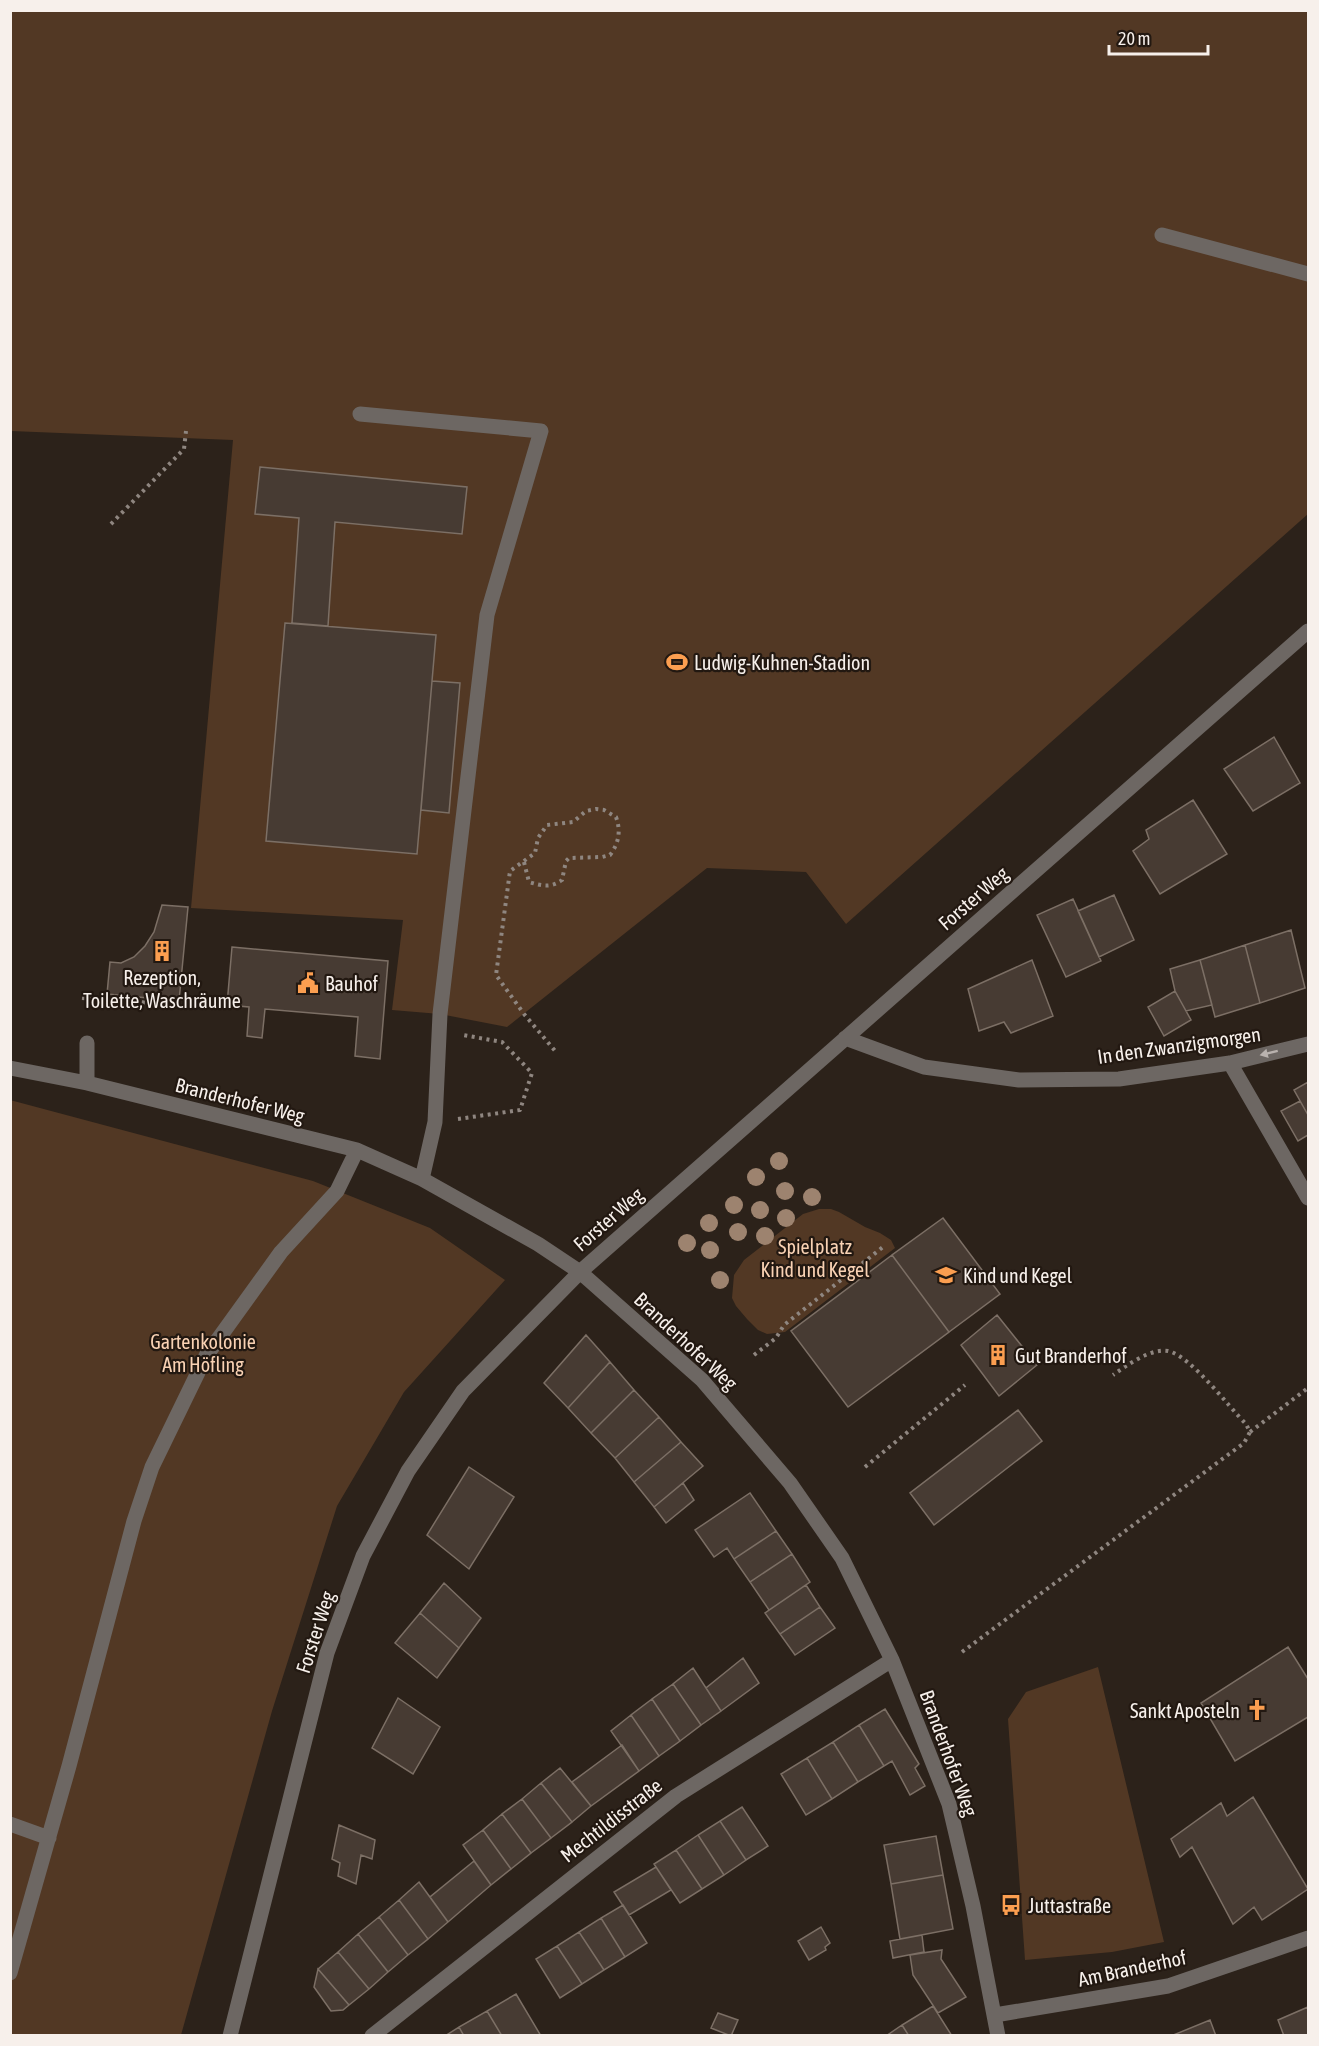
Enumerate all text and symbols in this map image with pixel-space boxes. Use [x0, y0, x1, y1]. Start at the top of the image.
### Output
scale bar [1109, 18, 1208, 56]
text: 20 m [1118, 28, 1150, 49]
sports icon: Ludwig-Kuhnen-Stadion [665, 650, 689, 674]
place label: Ludwig-Kuhnen-Stadion [694, 651, 870, 674]
street label: Forster Weg [933, 861, 1013, 935]
building icon: Rezeption, Toilette, Waschräume [150, 939, 174, 963]
place label: Rezeption, Toilette, Waschräume [83, 966, 241, 1012]
public building icon: Bauhof [296, 971, 320, 995]
place label: Bauhof [325, 972, 379, 995]
street label: In den Zwanzigmorgen [1096, 1022, 1262, 1068]
one-way arrow [1260, 1049, 1279, 1059]
street label: Branderhofer Weg [173, 1073, 307, 1127]
street label: Forster Weg [568, 1182, 648, 1256]
park label: Spielplatz Kind und Kegel [761, 1235, 870, 1281]
school or university icon: Kind und Kegel [934, 1263, 958, 1287]
place label: Kind und Kegel [963, 1264, 1073, 1287]
street label: Branderhofer Weg [630, 1287, 743, 1395]
park label: Gartenkolonie Am Höfling [150, 1330, 256, 1376]
building icon: Gut Branderhof [986, 1343, 1010, 1367]
place label: Gut Branderhof [1015, 1344, 1127, 1367]
street label: Forster Weg [291, 1588, 339, 1676]
street label: Branderhofer Weg [916, 1687, 983, 1819]
church icon: Sankt Aposteln [1245, 1698, 1269, 1722]
place label: Sankt Aposteln [1130, 1699, 1240, 1722]
street label: Mechtildisstraße [556, 1773, 666, 1867]
bus stop icon: Juttastraße [999, 1893, 1023, 1917]
place label: Juttastraße [1028, 1894, 1111, 1917]
street label: Am Branderhof [1076, 1945, 1189, 1991]

